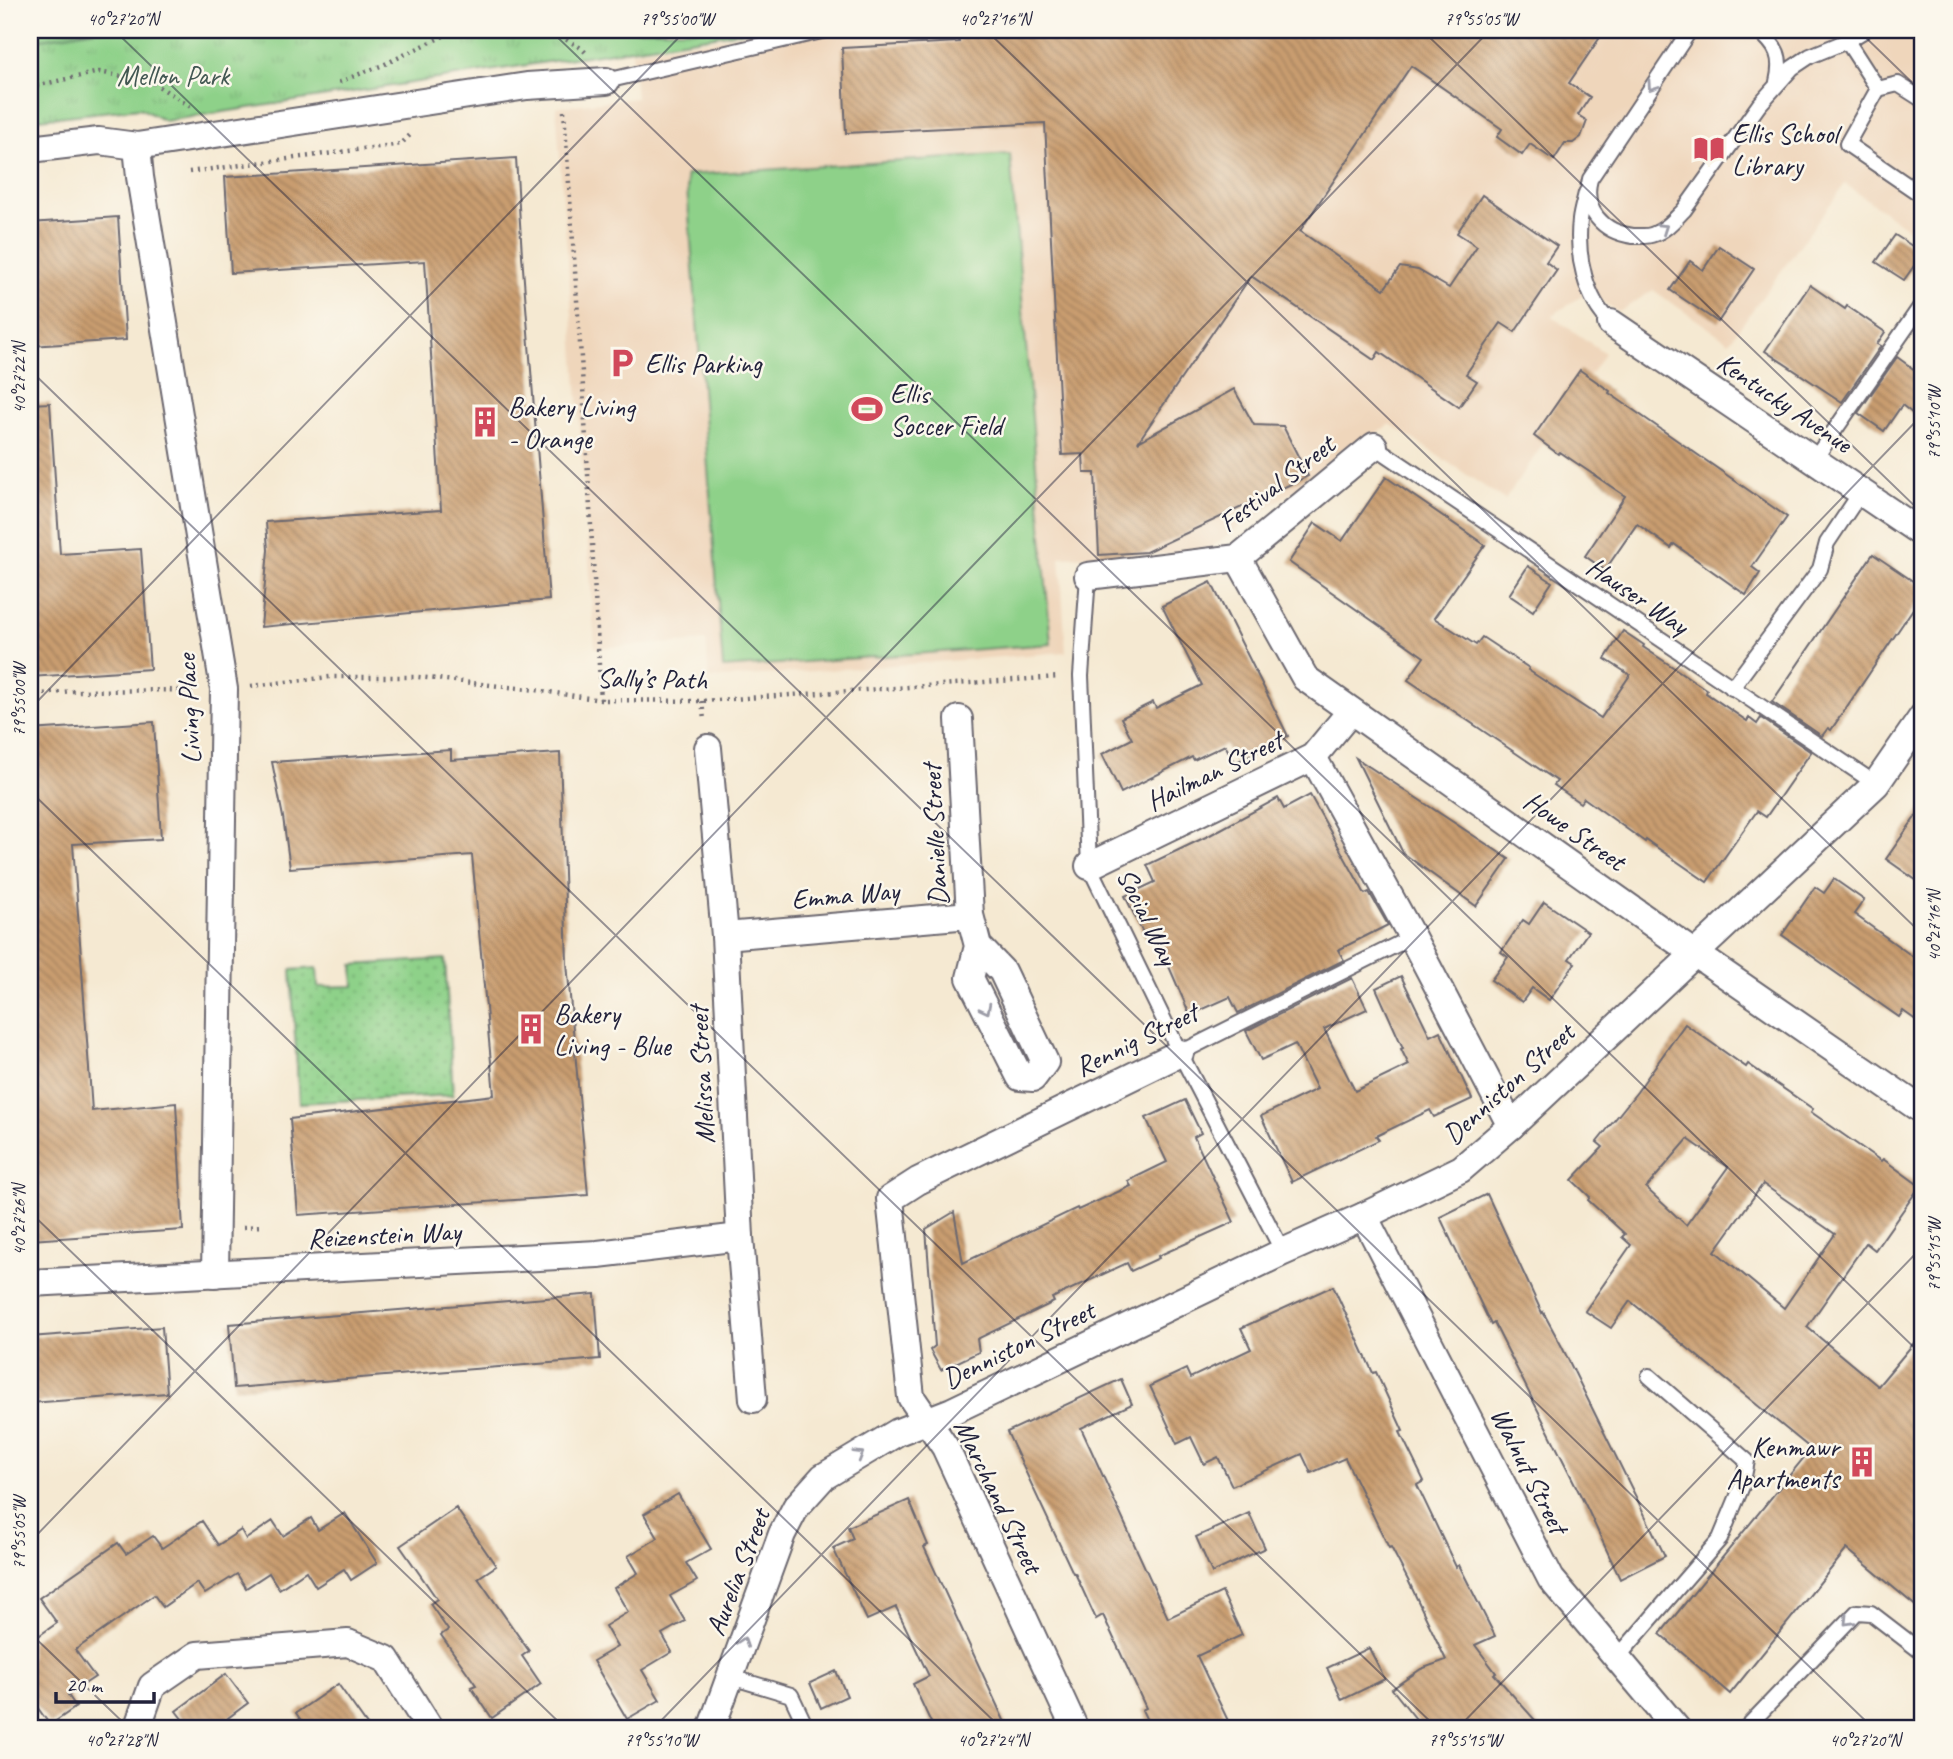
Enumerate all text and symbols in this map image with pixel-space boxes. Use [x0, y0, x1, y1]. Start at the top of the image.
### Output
text: 40°27'20"N [88, 8, 162, 30]
text: 79°55'00"W [640, 8, 717, 30]
text: 40°27'16"N [960, 8, 1034, 30]
text: 79°55'05"W [1444, 8, 1521, 30]
park label: Mellon Park [117, 58, 231, 93]
one-way arrow [1648, 78, 1660, 91]
place label: Ellis School Library [1732, 116, 1843, 183]
library icon: Ellis School Library [1692, 132, 1726, 166]
one-way arrow [1656, 223, 1669, 236]
text: 40°27'22"N [8, 339, 30, 413]
street label: Kentucky Avenue [1710, 344, 1861, 461]
parking icon: Ellis Parking [605, 346, 639, 380]
place label: Ellis Parking [645, 346, 763, 381]
place label: Ellis Soccer Field [890, 376, 1006, 443]
text: 79°55'10"W [1923, 383, 1945, 460]
place label: Bakery Living - Orange [508, 389, 637, 456]
sports icon: Ellis Soccer Field [850, 392, 884, 426]
building icon: Bakery Living - Orange [468, 405, 502, 439]
street label: Festival Street [1211, 425, 1344, 540]
street label: Hauser Way [1580, 549, 1698, 644]
street label: Living Place [168, 651, 209, 765]
text: 79°55'00"W [8, 660, 30, 737]
street label: Sally’s Path [597, 660, 708, 697]
street label: Hailman Street [1141, 721, 1291, 818]
street label: Danielle Street [913, 760, 956, 907]
street label: Howe Street [1517, 783, 1635, 880]
street label: Social Way [1109, 862, 1187, 973]
street label: Emma Way [790, 872, 903, 917]
text: 40°27'16"N [1923, 887, 1945, 961]
street label: Rennig Street [1069, 993, 1207, 1084]
place label: Bakery Living - Blue [554, 996, 672, 1063]
street label: Melissa Street [680, 1002, 723, 1145]
one-way arrow [977, 1002, 991, 1014]
building icon: Bakery Living - Blue [514, 1012, 548, 1046]
street label: Denniston Street [1435, 1014, 1583, 1151]
text: 40°27'26"N [8, 1181, 30, 1255]
street label: Reizenstein Way [307, 1213, 464, 1256]
text: 79°55'15"W [1923, 1215, 1945, 1292]
street label: Denniston Street [937, 1291, 1102, 1396]
street label: Walnut Street [1483, 1401, 1578, 1543]
street label: Marchand Street [946, 1413, 1052, 1581]
place label: Kenmawr Apartments [1727, 1429, 1842, 1496]
building icon: Kenmawr Apartments [1845, 1445, 1879, 1479]
one-way arrow [851, 1451, 864, 1464]
text: 79°55'05"W [8, 1493, 30, 1570]
street label: Aurelia Street [697, 1501, 779, 1640]
one-way arrow [1843, 1613, 1856, 1626]
one-way arrow [735, 1637, 749, 1649]
scale bar [56, 1661, 154, 1705]
text: 20 m [66, 1672, 104, 1698]
text: 40°27'28"N [86, 1729, 160, 1751]
text: 79°55'10"W [624, 1729, 701, 1751]
text: 40°27'24"N [958, 1729, 1032, 1751]
text: 79°55'15"W [1428, 1729, 1505, 1751]
text: 40°27'20"N [1830, 1729, 1904, 1751]

